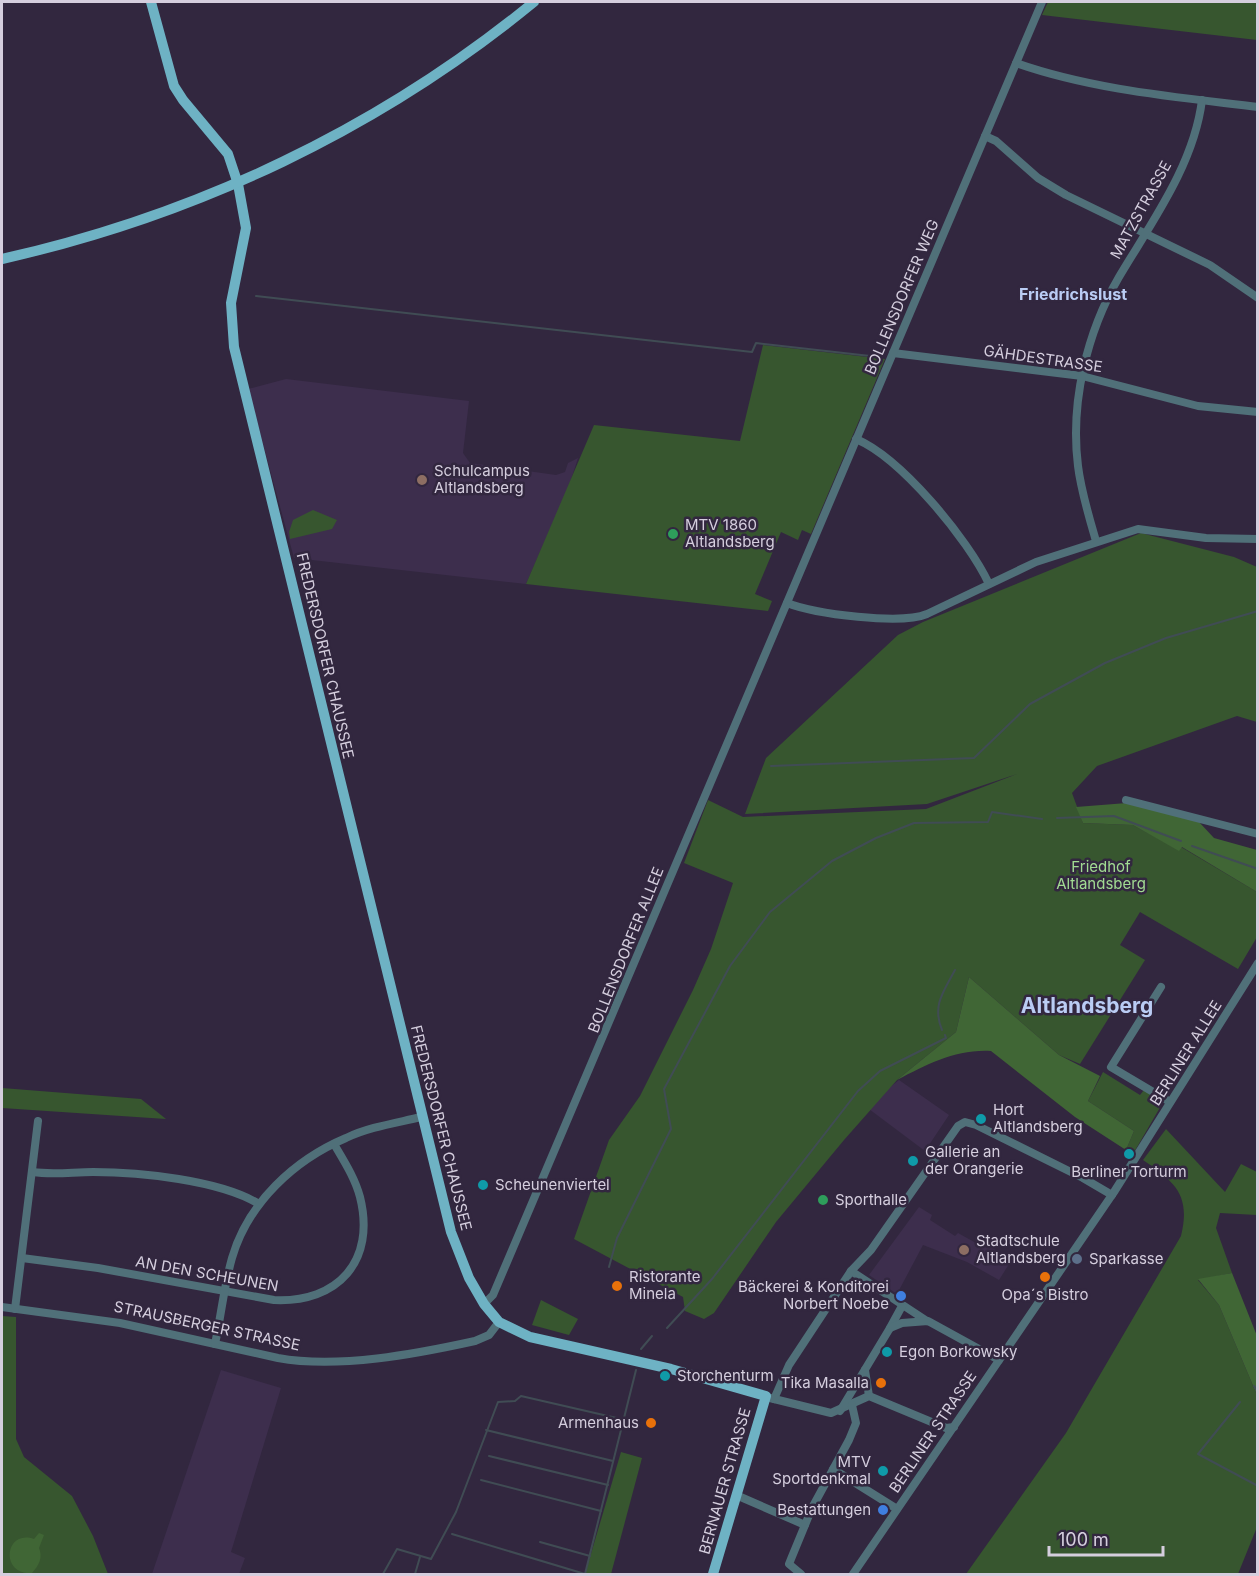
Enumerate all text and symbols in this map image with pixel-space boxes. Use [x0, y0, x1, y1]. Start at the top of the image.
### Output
street label: MATZSTRASSE [1106, 157, 1175, 262]
street label: BOLLENSDORFER WEG [860, 216, 943, 377]
district label: Friedrichslust [1019, 284, 1127, 304]
street label: GÄHDESTRASSE [982, 341, 1104, 376]
place label: Schulcampus Altlandsberg [434, 461, 530, 497]
marker: Schulcampus Altlandsberg [415, 473, 429, 487]
place label: MTV 1860 Altlandsberg [685, 515, 775, 551]
marker: MTV 1860 Altlandsberg [666, 527, 680, 541]
street label: FREDERSDORFER CHAUSSEE [293, 551, 358, 761]
park label: Friedhof Altlandsberg [1056, 857, 1146, 893]
street label: BOLLENSDORFER ALLEE [584, 864, 668, 1036]
district label: Altlandsberg [1021, 993, 1153, 1018]
street label: BERLINER ALLEE [1146, 997, 1226, 1109]
street label: FREDERSDORFER CHAUSSEE [407, 1023, 476, 1233]
place label: Hort Altlandsberg [993, 1100, 1083, 1136]
marker: Hort Altlandsberg [974, 1112, 988, 1126]
place label: Gallerie an der Orangerie [925, 1142, 1023, 1178]
marker: Berliner Torturm [1122, 1147, 1136, 1161]
marker: Gallerie an der Orangerie [906, 1154, 920, 1168]
place label: Berliner Torturm [1071, 1162, 1187, 1181]
place label: Scheunenviertel [495, 1175, 610, 1194]
marker: Scheunenviertel [476, 1178, 490, 1192]
place label: Sporthalle [835, 1190, 907, 1209]
marker: Sporthalle [816, 1193, 830, 1207]
place label: Stadtschule Altlandsberg [976, 1231, 1066, 1267]
marker: Stadtschule Altlandsberg [957, 1243, 971, 1257]
place label: Sparkasse [1089, 1249, 1164, 1268]
street label: AN DEN SCHEUNEN [134, 1252, 280, 1295]
marker: Sparkasse [1070, 1252, 1084, 1266]
place label: Ristorante Minela [629, 1267, 700, 1303]
marker: Opa´s Bistro [1038, 1270, 1052, 1284]
place label: Bäckerei & Konditorei Norbert Noebe [738, 1277, 889, 1313]
marker: Ristorante Minela [610, 1279, 624, 1293]
place label: Opa´s Bistro [1002, 1285, 1088, 1304]
marker: Bäckerei & Konditorei Norbert Noebe [894, 1289, 908, 1303]
street label: STRAUSBERGER STRASSE [112, 1296, 302, 1355]
place label: Egon Borkowsky [899, 1342, 1018, 1361]
marker: Egon Borkowsky [880, 1345, 894, 1359]
place label: Storchenturm [677, 1366, 774, 1385]
street label: BERLINER STRASSE [885, 1367, 980, 1496]
marker: Storchenturm [658, 1369, 672, 1383]
place label: Tika Masalla [781, 1373, 869, 1392]
marker: Tika Masalla [874, 1376, 888, 1390]
street label: BERNAUER STRASSE [695, 1405, 755, 1556]
place label: Armenhaus [558, 1413, 639, 1432]
marker: Armenhaus [644, 1416, 658, 1430]
place label: MTV Sportdenkmal [772, 1452, 871, 1488]
marker: MTV Sportdenkmal [876, 1464, 890, 1478]
place label: Bestattungen [777, 1500, 871, 1519]
marker: Bestattungen [876, 1503, 890, 1517]
scale bar [1049, 1519, 1163, 1557]
text: 100 m [1058, 1529, 1109, 1550]

